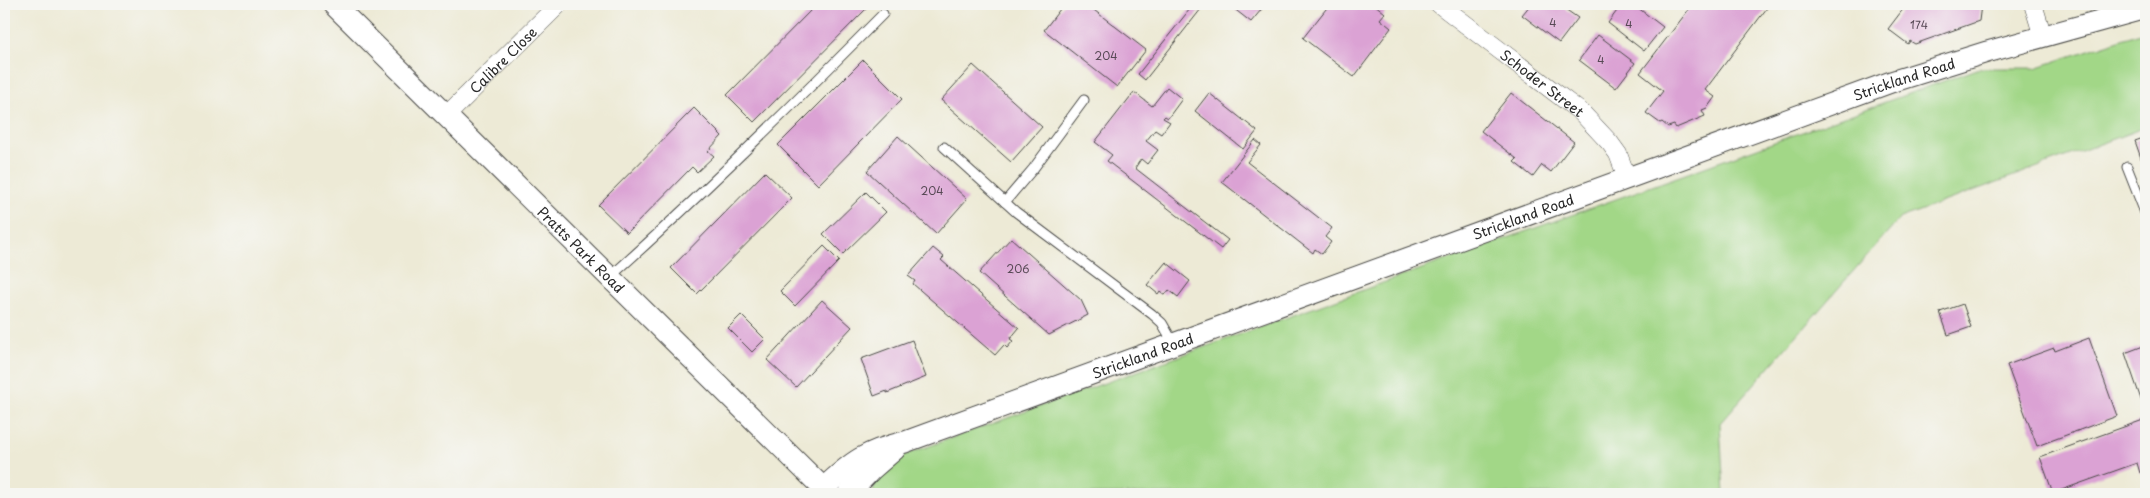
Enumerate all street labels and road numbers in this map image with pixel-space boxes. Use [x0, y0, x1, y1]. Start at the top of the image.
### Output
street label: Calibre Close [464, 21, 542, 98]
street label: Schoder Street [1496, 44, 1589, 122]
street label: Strickland Road [1850, 52, 1958, 106]
street label: Strickland Road [1469, 188, 1577, 244]
street label: Pratts Park Road [533, 201, 630, 297]
street label: Strickland Road [1089, 327, 1196, 383]

